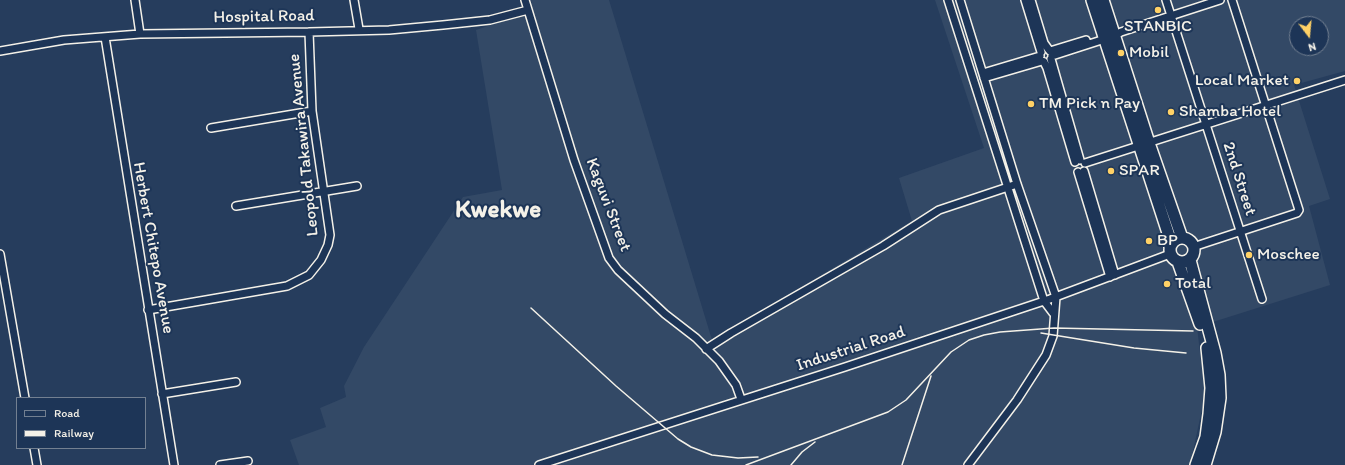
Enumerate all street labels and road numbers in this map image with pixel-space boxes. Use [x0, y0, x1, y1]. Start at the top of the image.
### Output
street label: Hospital Road [213, 6, 315, 28]
street label: Leopold Takawira Avenue [284, 53, 324, 237]
street label: 2nd Street [1217, 140, 1261, 218]
street label: Kaguvi Street [581, 155, 635, 255]
street label: Herbert Chitepo Avenue [128, 161, 178, 335]
street label: Industrial Road [794, 322, 908, 376]

